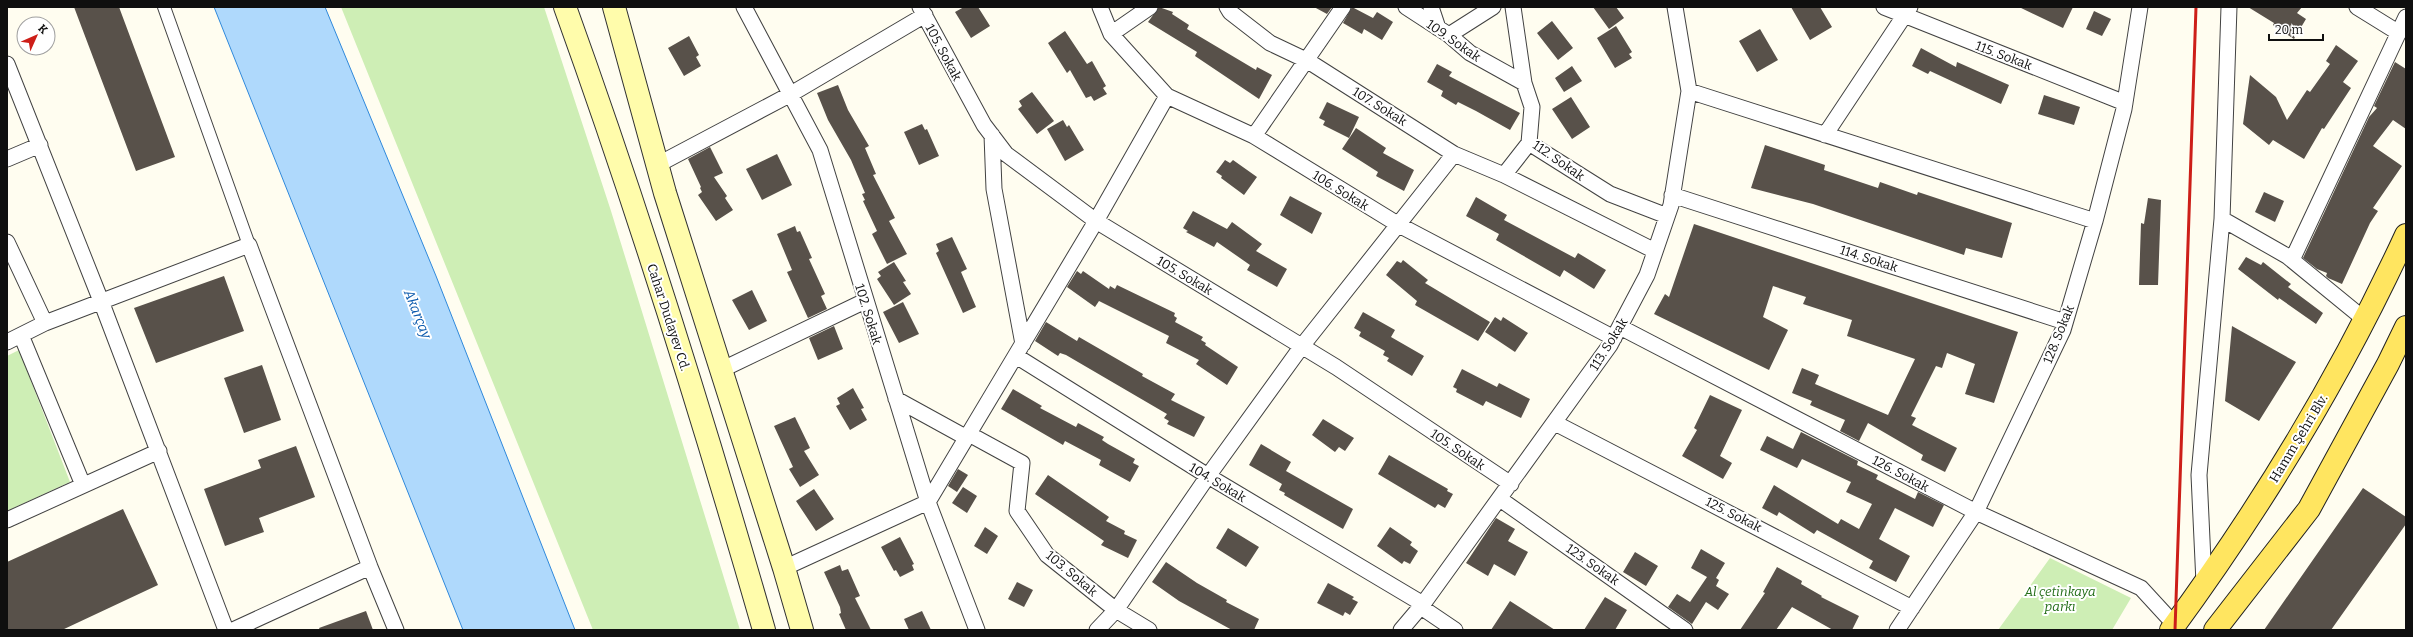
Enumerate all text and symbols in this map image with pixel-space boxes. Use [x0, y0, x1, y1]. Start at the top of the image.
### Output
north arrow [16, 16, 56, 56]
street label: 109. Sokak [1424, 16, 1484, 65]
scale bar [2269, 16, 2323, 42]
street label: 105. Sokak [922, 21, 965, 84]
text: K [35, 22, 50, 37]
text: 20 m [2275, 23, 2304, 37]
street label: 115. Sokak [1974, 38, 2035, 73]
street label: 107. Sokak [1350, 84, 1410, 129]
street label: 112. Sokak [1530, 137, 1588, 184]
street label: 106. Sokak [1310, 167, 1372, 214]
street label: 114. Sokak [1838, 242, 1900, 275]
street label: 105. Sokak [1154, 253, 1216, 298]
street label: Cahar Dudayev Cd. [644, 262, 693, 373]
street label: 102. Sokak [852, 282, 885, 347]
water label: Akarçay [400, 286, 435, 342]
street label: 128. Sokak [2040, 302, 2077, 366]
street label: 113. Sokak [1586, 315, 1631, 373]
street label: Hamm Şehri Blv. [2266, 391, 2331, 485]
street label: 105. Sokak [1428, 426, 1488, 473]
street label: 126. Sokak [1870, 452, 1932, 495]
street label: 104. Sokak [1187, 460, 1249, 505]
street label: 125. Sokak [1703, 494, 1765, 535]
street label: 123. Sokak [1563, 541, 1623, 588]
street label: 103. Sokak [1043, 548, 1101, 600]
park label: Al çetinkaya parkı [2023, 584, 2096, 614]

